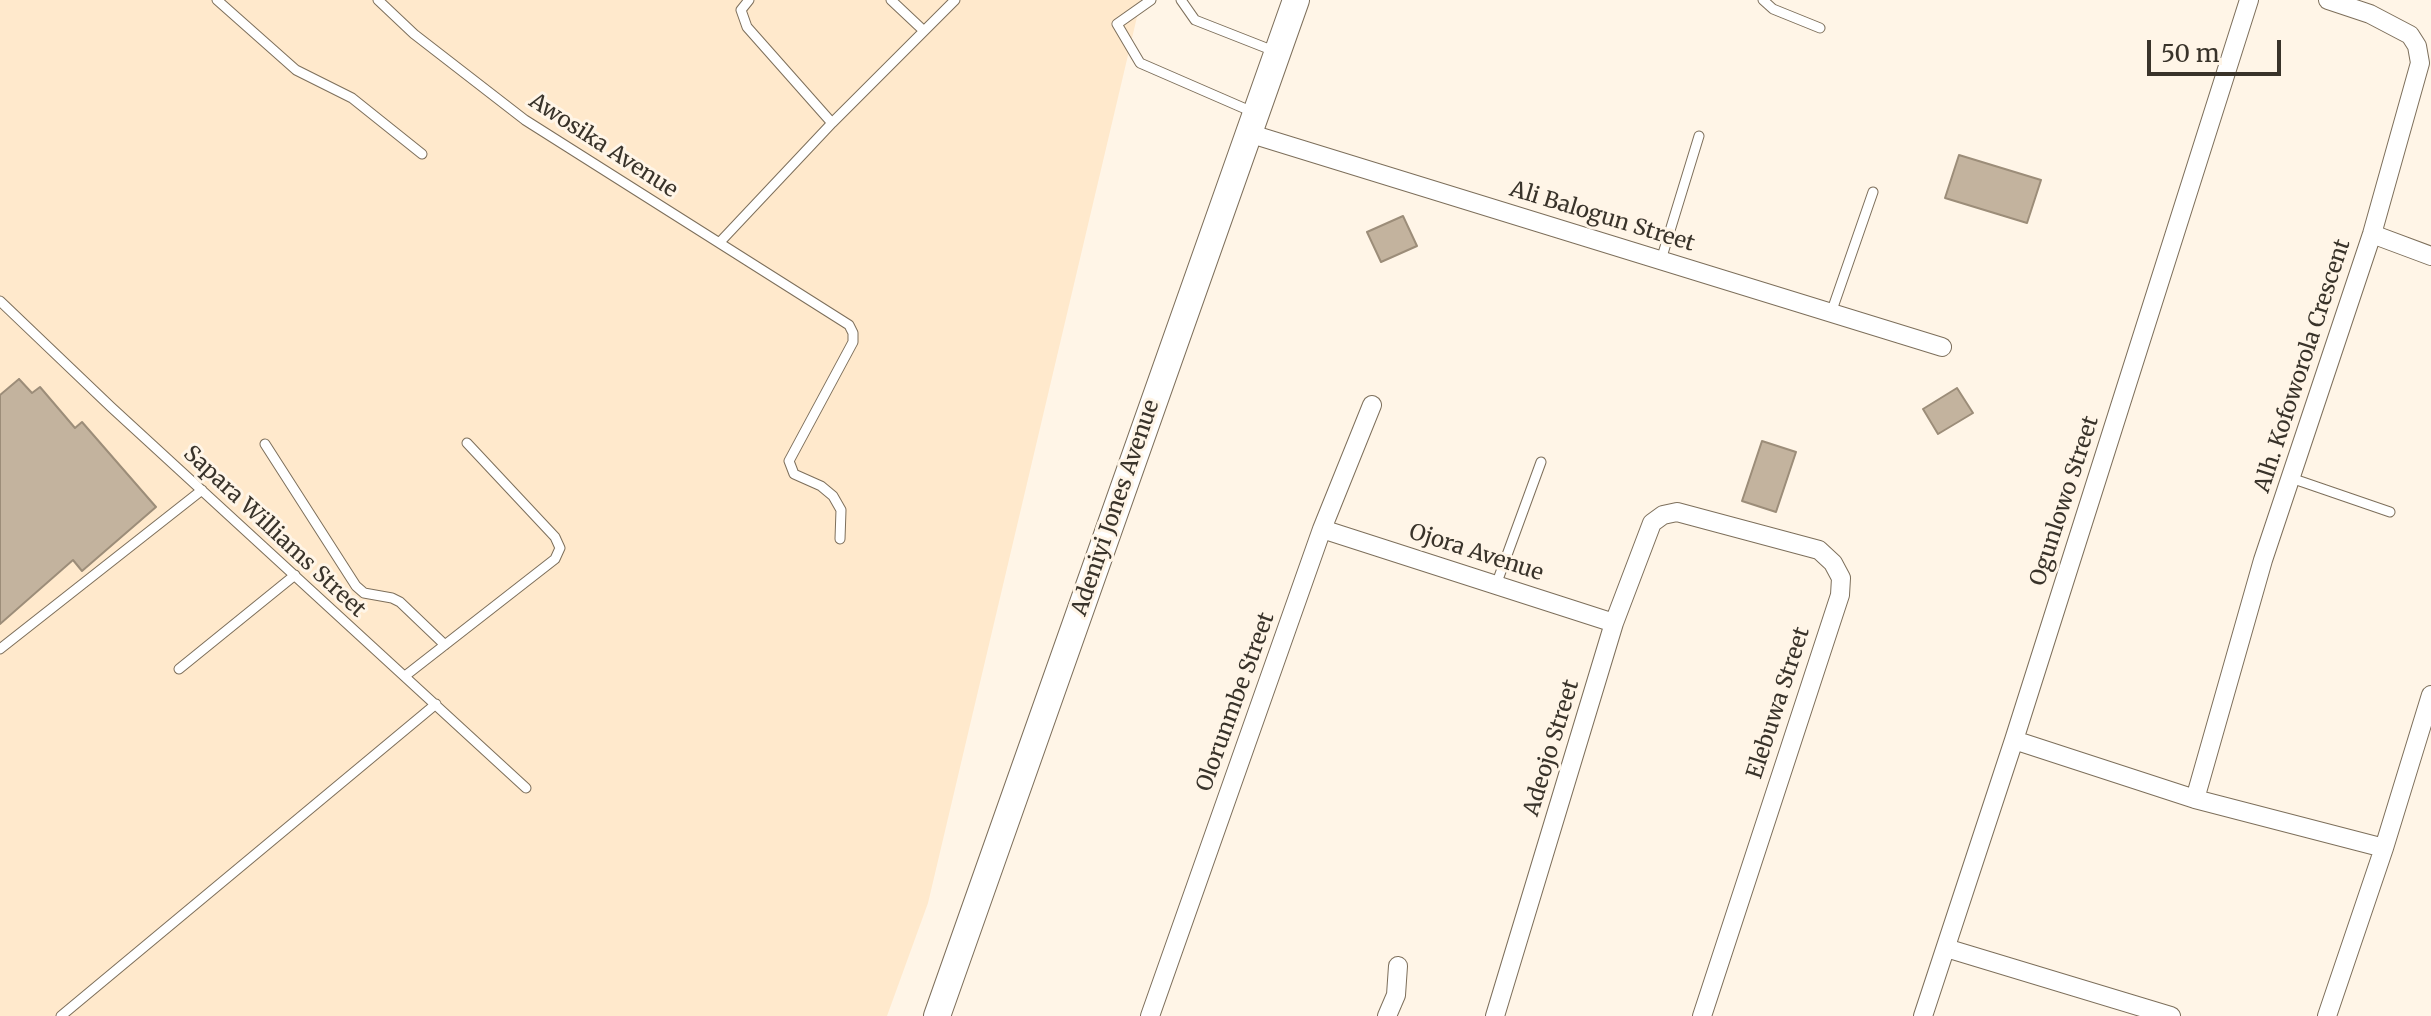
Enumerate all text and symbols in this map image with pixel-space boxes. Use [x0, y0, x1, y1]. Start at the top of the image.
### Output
scale bar [2151, 24, 2285, 74]
text: 50 m [2161, 38, 2220, 69]
street label: Awosika Avenue [524, 88, 682, 204]
street label: Ali Balogun Street [1506, 176, 1698, 258]
street label: Alh. Kofoworola Crescent [2250, 236, 2356, 496]
street label: Adeniyi Jones Avenue [1067, 397, 1165, 619]
street label: Ogunlowo Street [2025, 413, 2105, 589]
street label: Sapara Williams Street [177, 441, 371, 623]
street label: Ojora Avenue [1406, 519, 1546, 587]
street label: Olorunmbe Street [1191, 609, 1281, 795]
street label: Elebuwa Street [1742, 624, 1816, 782]
street label: Adeojo Street [1519, 677, 1585, 819]

